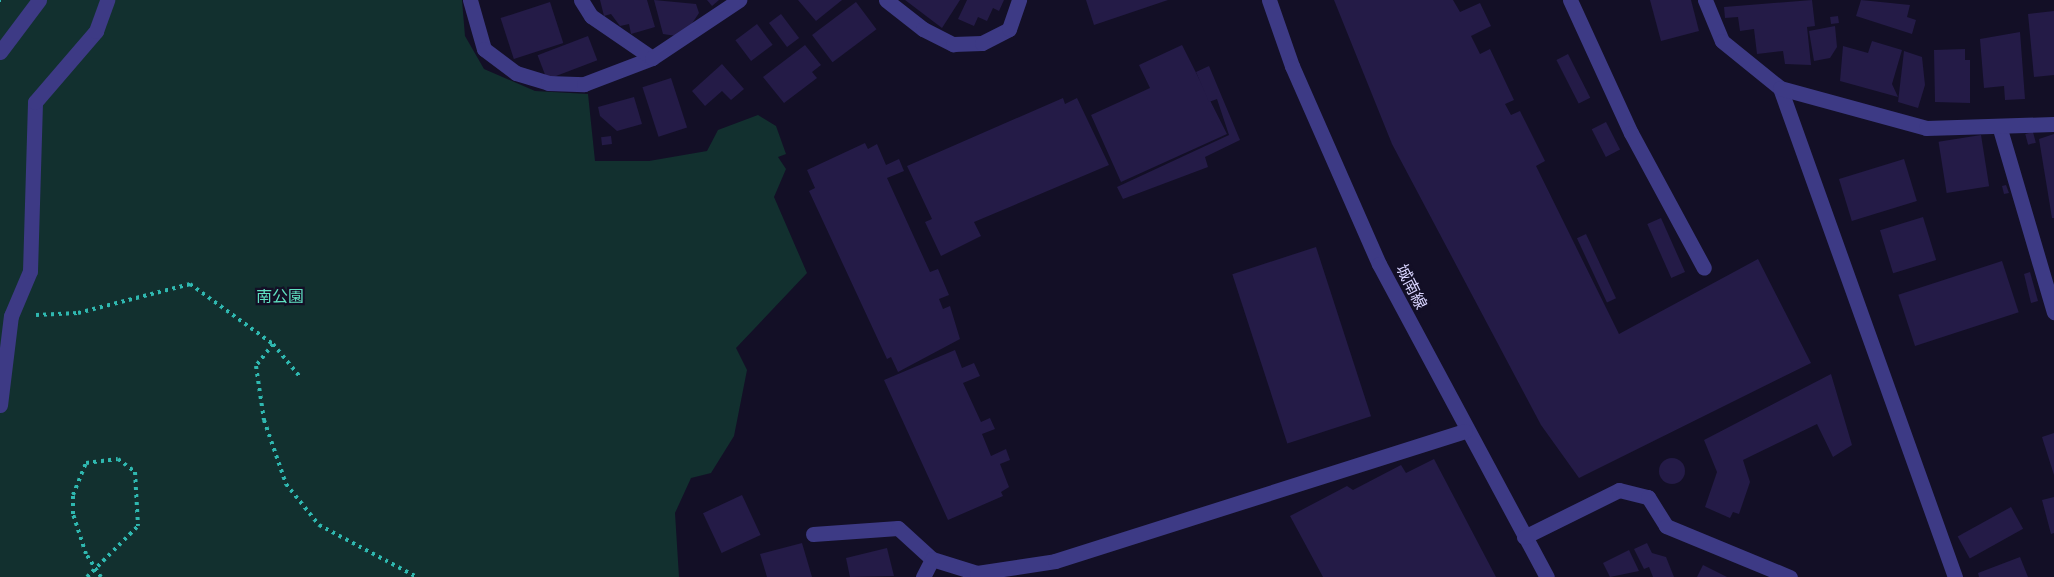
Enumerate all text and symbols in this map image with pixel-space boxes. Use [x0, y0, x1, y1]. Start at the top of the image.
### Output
street label: 城南線 [1392, 261, 1430, 313]
park label: 南公園 [256, 287, 304, 307]

